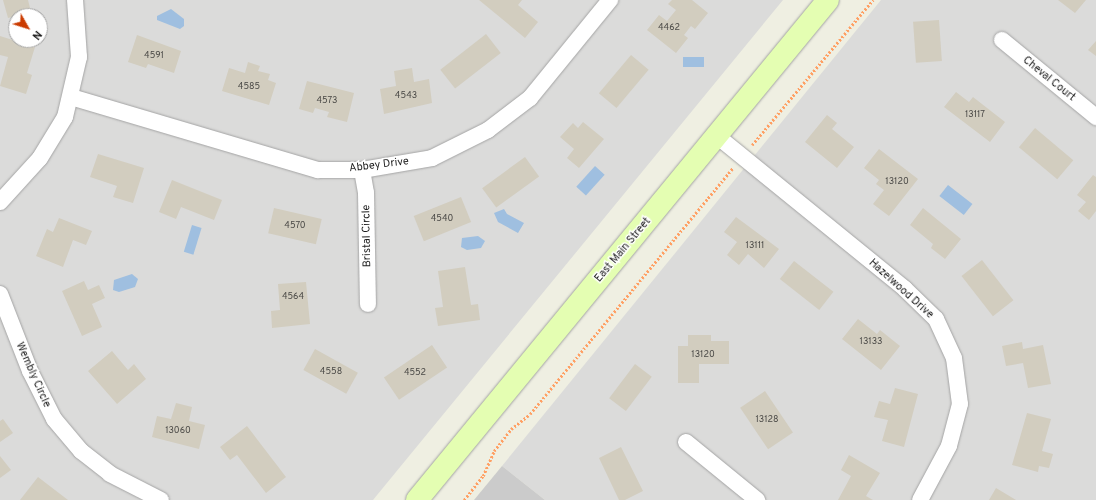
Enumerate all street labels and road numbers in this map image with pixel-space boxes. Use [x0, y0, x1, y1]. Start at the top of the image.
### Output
street label: Cheval Court [1020, 54, 1078, 104]
street label: Abbey Drive [348, 155, 410, 175]
street label: Bristal Circle [360, 204, 374, 268]
street label: East Main Street [592, 215, 654, 285]
street label: Hazelwood Drive [866, 256, 936, 322]
street label: Wembly Circle [13, 340, 53, 410]

